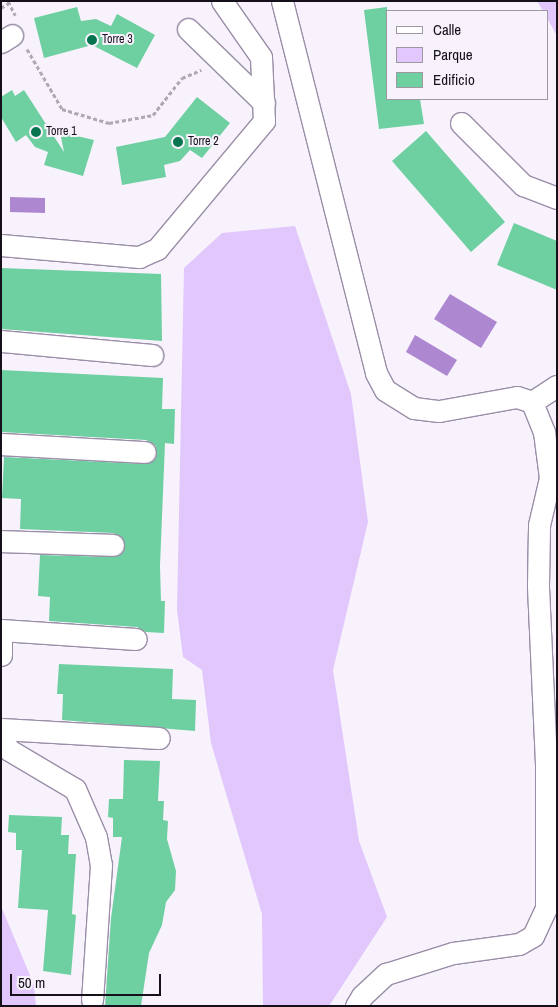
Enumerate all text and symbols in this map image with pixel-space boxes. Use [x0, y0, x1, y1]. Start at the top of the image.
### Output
legend [386, 10, 548, 100]
text: Calle [433, 19, 461, 40]
place label: Torre 3 [102, 33, 133, 47]
marker: Torre 3 [86, 34, 98, 46]
text: Parque [433, 44, 473, 65]
text: Edificio [433, 69, 475, 90]
place label: Torre 1 [46, 125, 77, 139]
marker: Torre 1 [30, 126, 42, 138]
place label: Torre 2 [188, 135, 219, 149]
marker: Torre 2 [172, 136, 184, 148]
scale bar [12, 964, 164, 996]
text: 50 m [18, 972, 45, 993]

